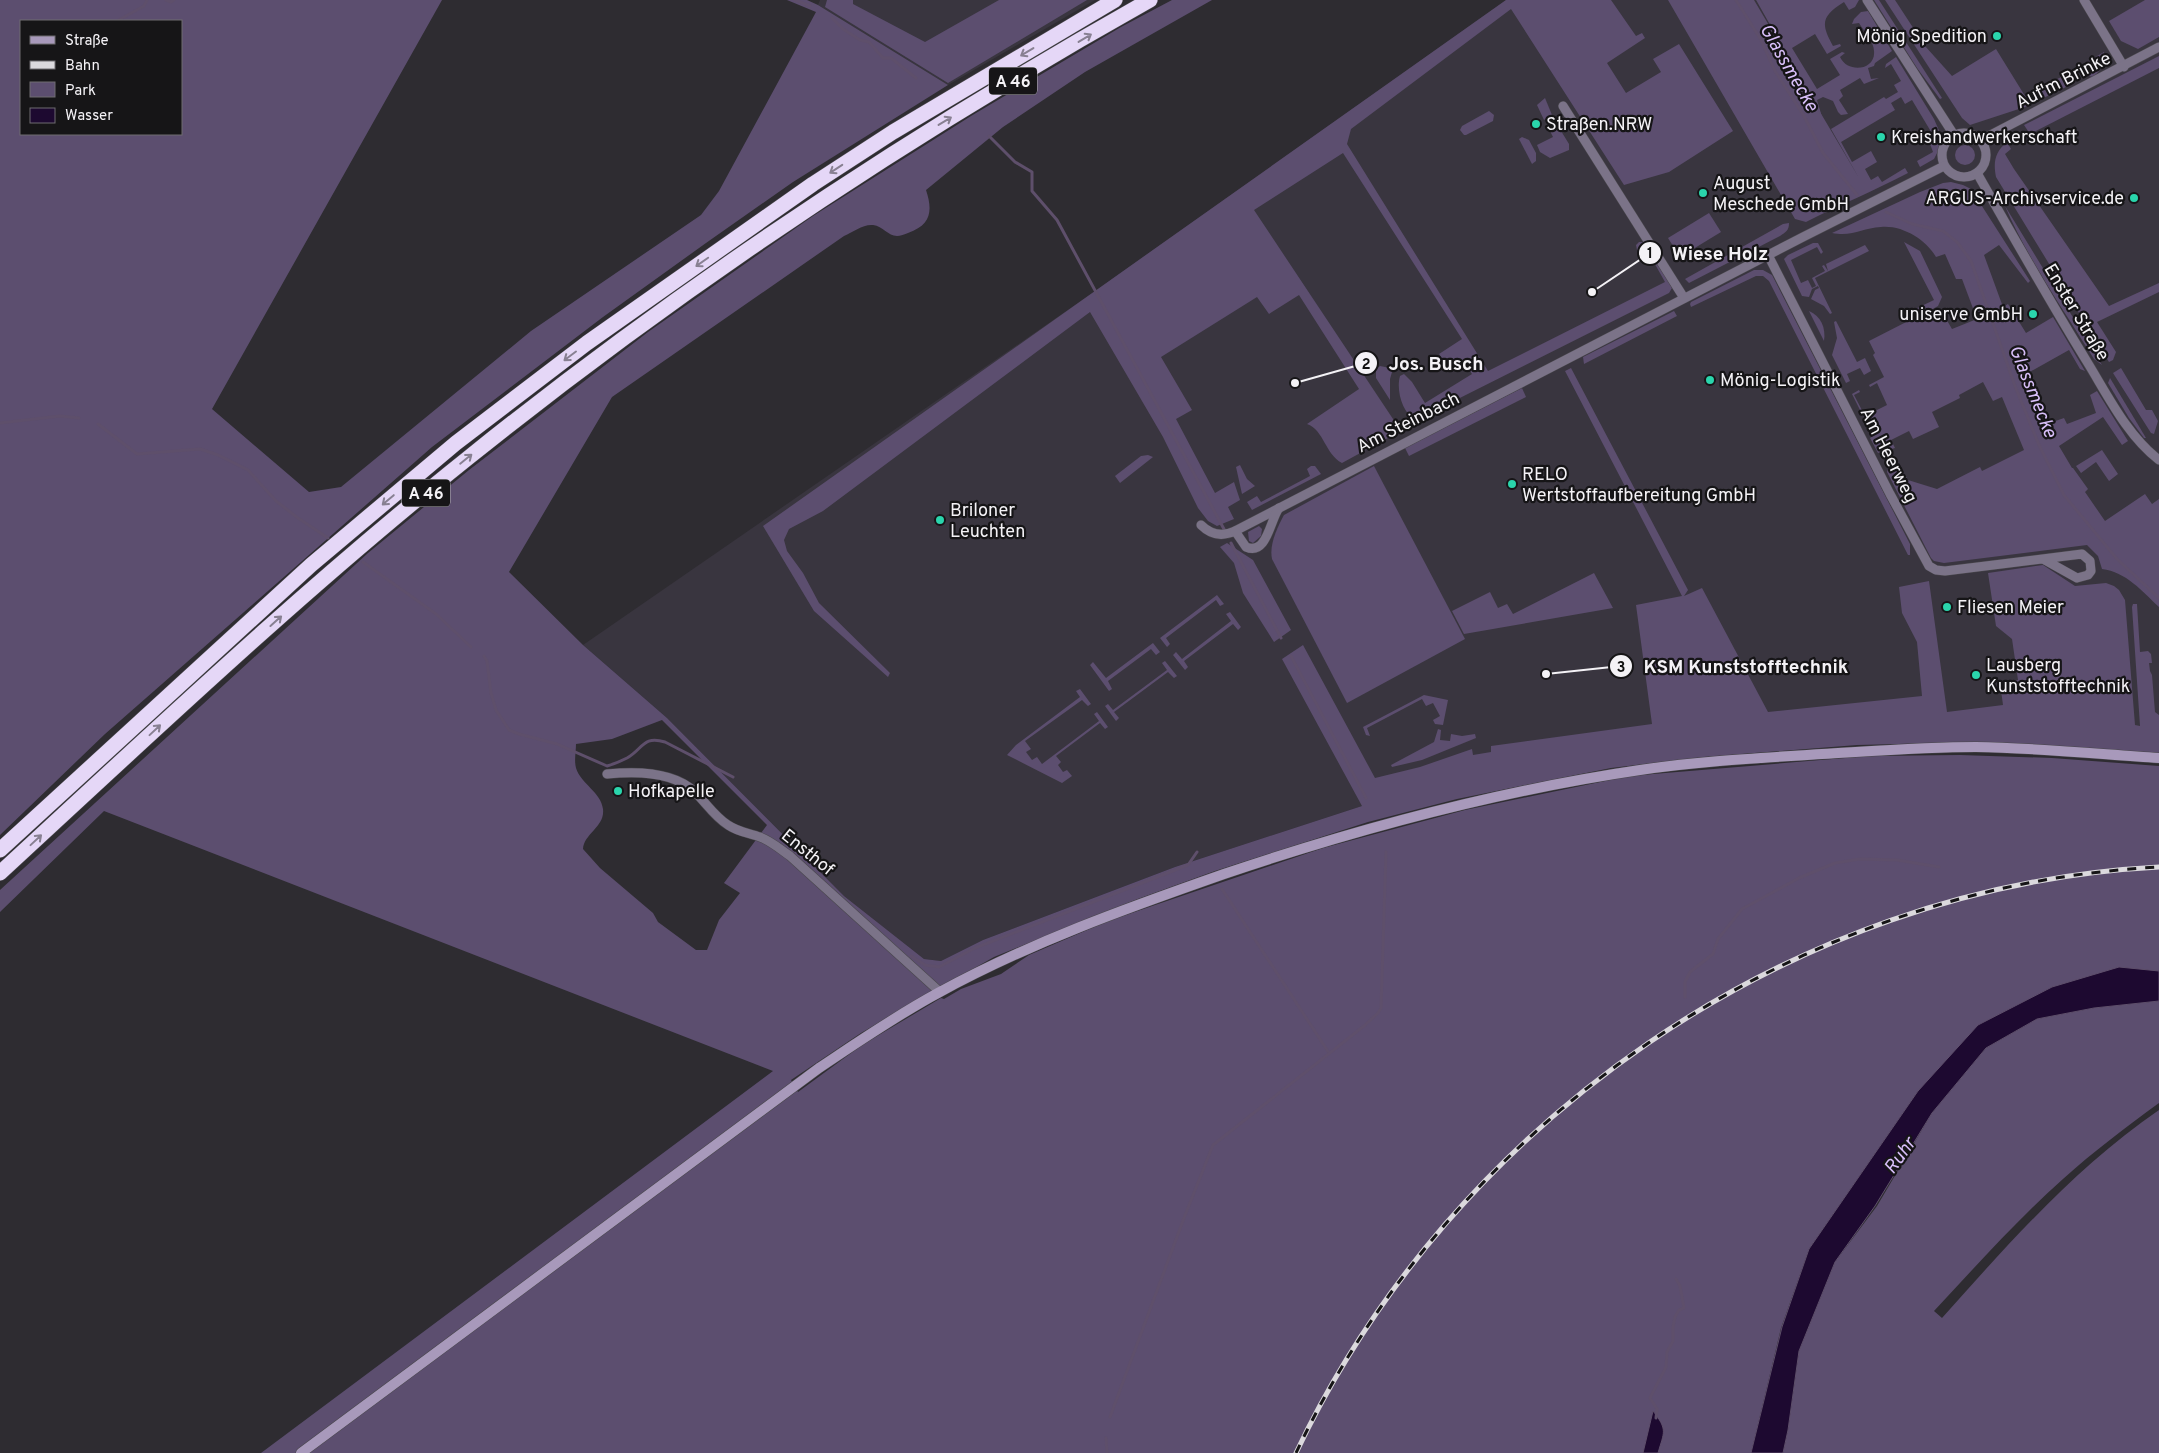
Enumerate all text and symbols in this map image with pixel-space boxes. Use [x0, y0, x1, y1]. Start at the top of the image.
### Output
legend [20, 20, 182, 135]
water label: Glassmecke [1753, 20, 1823, 116]
place label: Mönig Spedition [1856, 26, 1987, 49]
marker: Mönig Spedition [1991, 30, 2003, 42]
text: Straße [65, 32, 109, 51]
one-way arrow [1077, 32, 1091, 42]
one-way arrow [1021, 48, 1035, 58]
street label: Auf'm Brinke [2012, 48, 2115, 115]
text: Bahn [65, 57, 100, 76]
road number: A 46 [989, 68, 1037, 94]
text: Park [65, 82, 96, 101]
text: Wasser [65, 107, 113, 126]
place label: Straßen.NRW [1546, 114, 1653, 137]
one-way arrow [938, 116, 952, 126]
marker: Straßen.NRW [1530, 118, 1542, 130]
place label: Kreishandwerkerschaft [1891, 127, 2078, 150]
marker: Kreishandwerkerschaft [1875, 131, 1887, 143]
one-way arrow [829, 164, 843, 174]
place label: August Meschede GmbH [1713, 173, 1849, 217]
marker: August Meschede GmbH [1697, 187, 1709, 199]
place label: ARGUS-Archivservice.de [1926, 188, 2124, 211]
marker: ARGUS-Archivservice.de [2128, 192, 2140, 204]
callout: Wiese Holz [1637, 236, 1779, 270]
text: Wiese Holz [1672, 243, 1768, 267]
text: 1 [1647, 245, 1653, 264]
one-way arrow [696, 256, 710, 267]
street label: Enster Straße [2038, 260, 2114, 366]
place label: uniserve GmbH [1899, 304, 2023, 327]
marker: uniserve GmbH [2027, 308, 2039, 320]
water label: Glassmecke [2003, 342, 2062, 442]
callout: Jos. Busch [1353, 346, 1493, 380]
one-way arrow [563, 351, 577, 361]
text: Jos. Busch [1389, 353, 1483, 377]
text: 2 [1361, 356, 1371, 375]
place label: Mönig-Logistik [1720, 370, 1840, 393]
marker: Mönig-Logistik [1704, 374, 1716, 386]
street label: Am Steinbach [1353, 388, 1464, 459]
street label: Am Heerweg [1854, 404, 1922, 507]
one-way arrow [459, 454, 472, 465]
place label: RELO Wertstoffaufbereitung GmbH [1522, 464, 1756, 508]
marker: RELO Wertstoffaufbereitung GmbH [1506, 478, 1518, 490]
road number: A 46 [402, 479, 450, 506]
one-way arrow [382, 495, 395, 506]
place label: Briloner Leuchten [950, 500, 1025, 544]
marker: Briloner Leuchten [934, 514, 946, 526]
place label: Fliesen Meier [1957, 597, 2064, 620]
marker: Fliesen Meier [1941, 601, 1953, 613]
one-way arrow [269, 615, 282, 627]
callout: KSM Kunststofftechnik [1608, 649, 1858, 683]
place label: Lausberg Kunststofftechnik [1986, 655, 2130, 699]
text: KSM Kunststofftechnik [1644, 656, 1849, 680]
text: 3 [1617, 659, 1626, 678]
marker: Lausberg Kunststofftechnik [1970, 669, 1982, 681]
one-way arrow [149, 725, 162, 736]
place label: Hofkapelle [628, 781, 715, 804]
marker: Hofkapelle [612, 785, 624, 797]
street label: Ensthof [776, 825, 838, 882]
one-way arrow [29, 835, 42, 846]
water label: Ruhr [1879, 1132, 1923, 1179]

